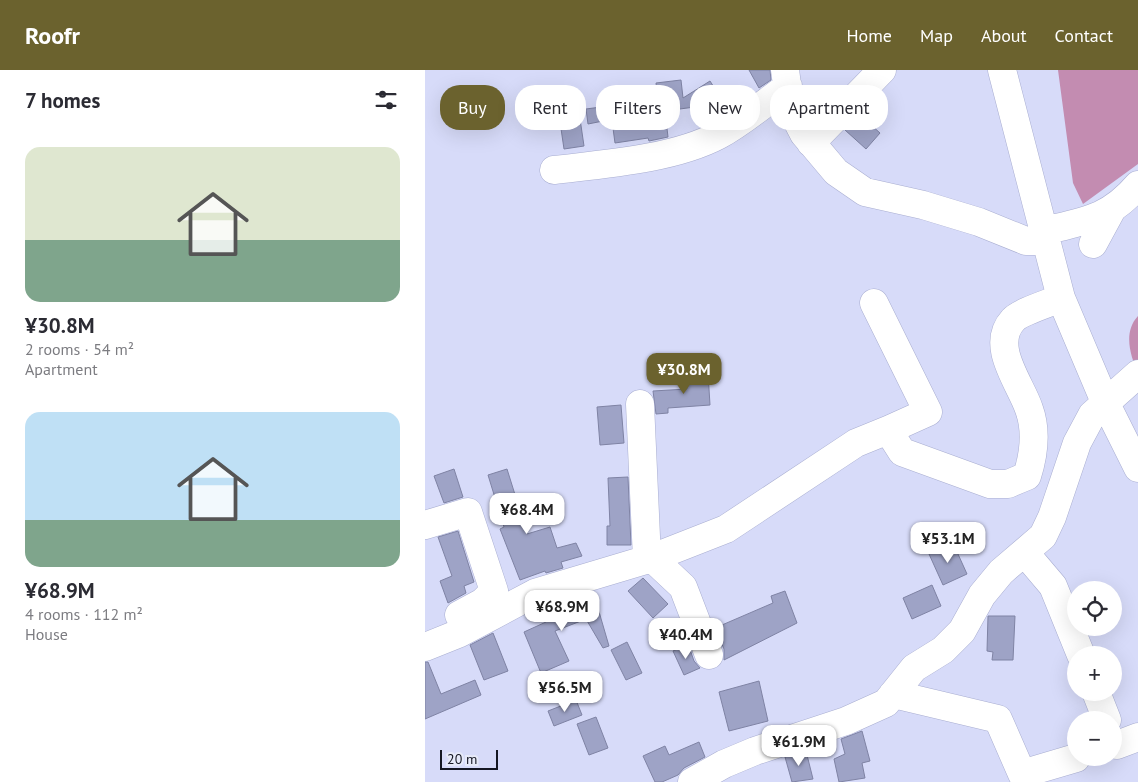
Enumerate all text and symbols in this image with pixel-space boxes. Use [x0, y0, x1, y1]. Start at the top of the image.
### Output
text: Roofr [25, 20, 80, 51]
text: Home [846, 24, 892, 47]
text: Map [920, 24, 953, 47]
text: About [981, 24, 1027, 47]
text: Contact [1055, 24, 1113, 47]
chip: Buy [440, 85, 505, 130]
chip: Rent [515, 85, 586, 130]
chip: Filters [596, 85, 680, 130]
chip: New [690, 85, 760, 130]
chip: Apartment [770, 85, 888, 130]
icon: filters [372, 86, 400, 114]
text: 7 homes [25, 87, 100, 114]
icon: home [168, 179, 258, 269]
text: ¥30.8M [25, 312, 95, 339]
text: 2 rooms · 54 m² [25, 339, 134, 359]
pin: ¥30.8M [643, 352, 725, 395]
text: Apartment [25, 359, 98, 379]
text: ¥30.8M [657, 359, 711, 379]
icon: home [168, 444, 258, 534]
pin: ¥68.4M [486, 492, 568, 535]
text: ¥68.4M [500, 499, 554, 519]
pin: ¥53.1M [907, 522, 989, 564]
text: ¥53.1M [921, 528, 975, 548]
text: ¥68.9M [25, 577, 95, 604]
map controls [1067, 581, 1122, 766]
button: locate [1067, 581, 1122, 636]
pin: ¥68.9M [521, 590, 603, 632]
text: ¥68.9M [535, 596, 589, 616]
text: 4 rooms · 112 m² [25, 604, 143, 624]
pin: ¥40.4M [645, 618, 727, 660]
text: House [25, 624, 68, 644]
text: ¥40.4M [659, 624, 713, 644]
button: + [1067, 646, 1122, 701]
pin: ¥56.5M [524, 670, 606, 713]
text: ¥56.5M [538, 677, 592, 697]
button: − [1067, 711, 1122, 766]
pin: ¥61.9M [758, 724, 840, 767]
text: ¥61.9M [772, 731, 826, 751]
scale bar [440, 747, 497, 770]
text: 20 m [447, 750, 477, 768]

